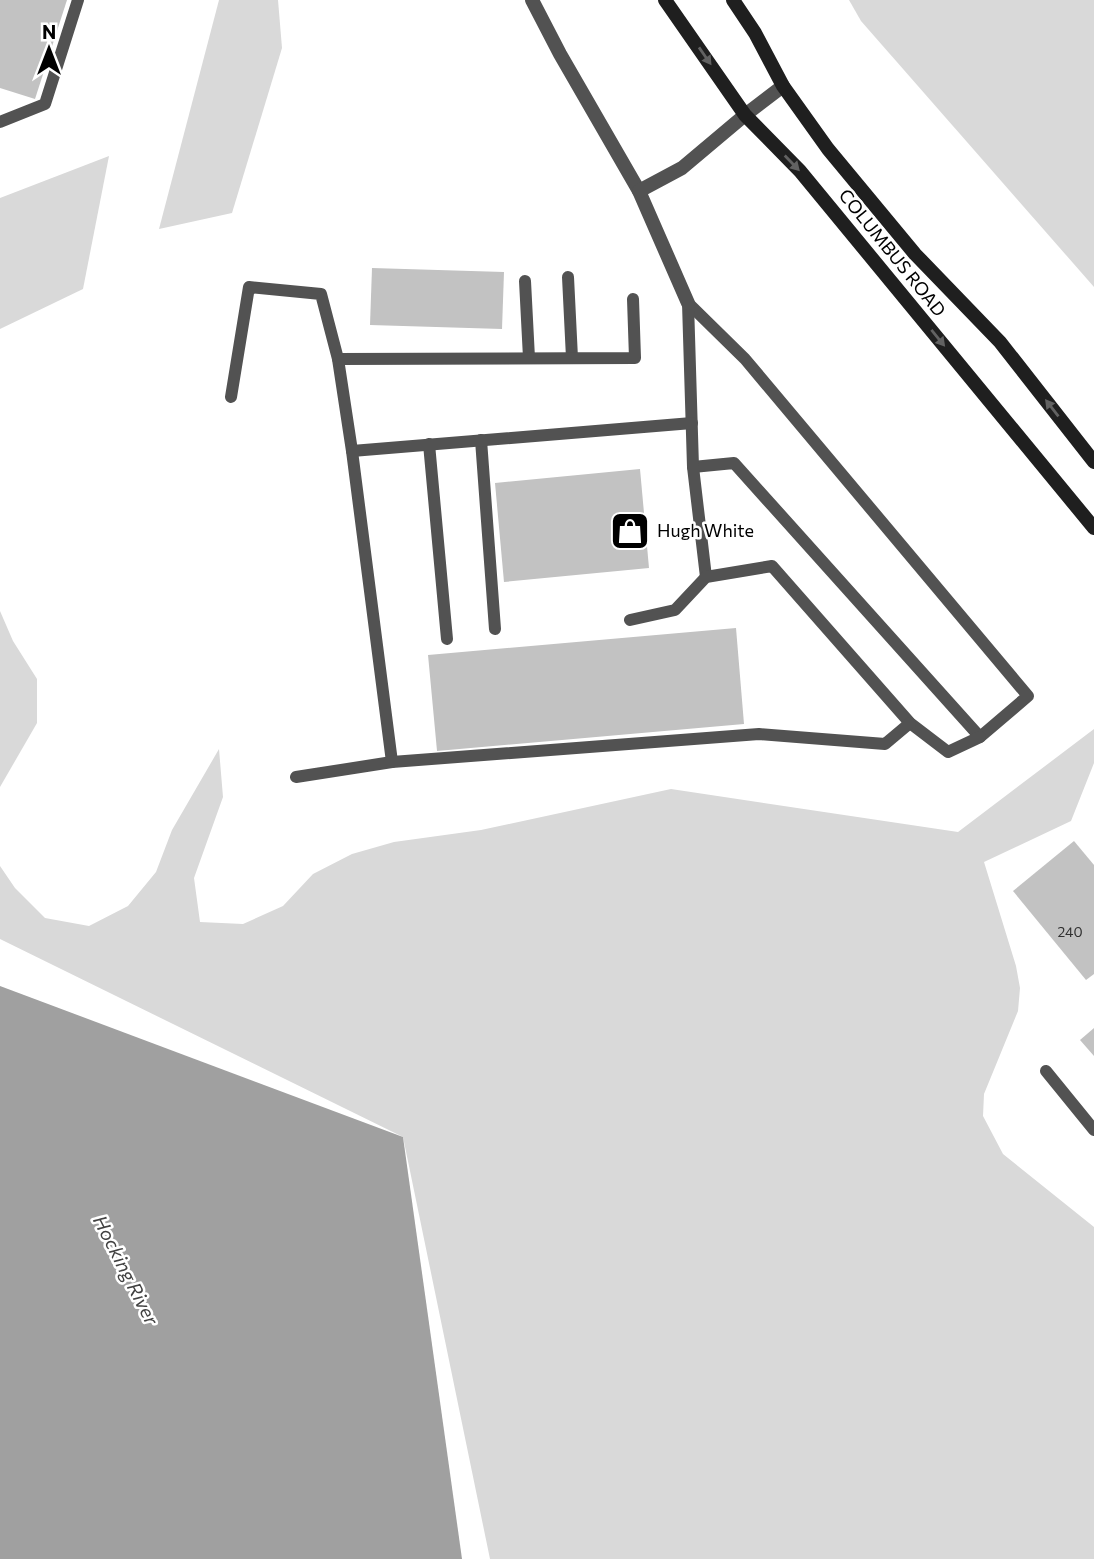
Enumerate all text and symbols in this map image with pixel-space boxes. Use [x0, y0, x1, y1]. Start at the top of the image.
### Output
north arrow [14, 14, 84, 84]
text: N [42, 20, 56, 43]
one-way arrow [697, 47, 711, 65]
one-way arrow [784, 155, 801, 172]
street label: COLUMBUS ROAD [835, 184, 951, 321]
one-way arrow [930, 329, 945, 347]
one-way arrow [1044, 400, 1059, 418]
shop icon: Hugh White [609, 510, 651, 552]
place label: Hugh White [657, 519, 754, 541]
house number: 240 [1057, 923, 1083, 940]
water label: Hocking River [89, 1211, 165, 1330]

